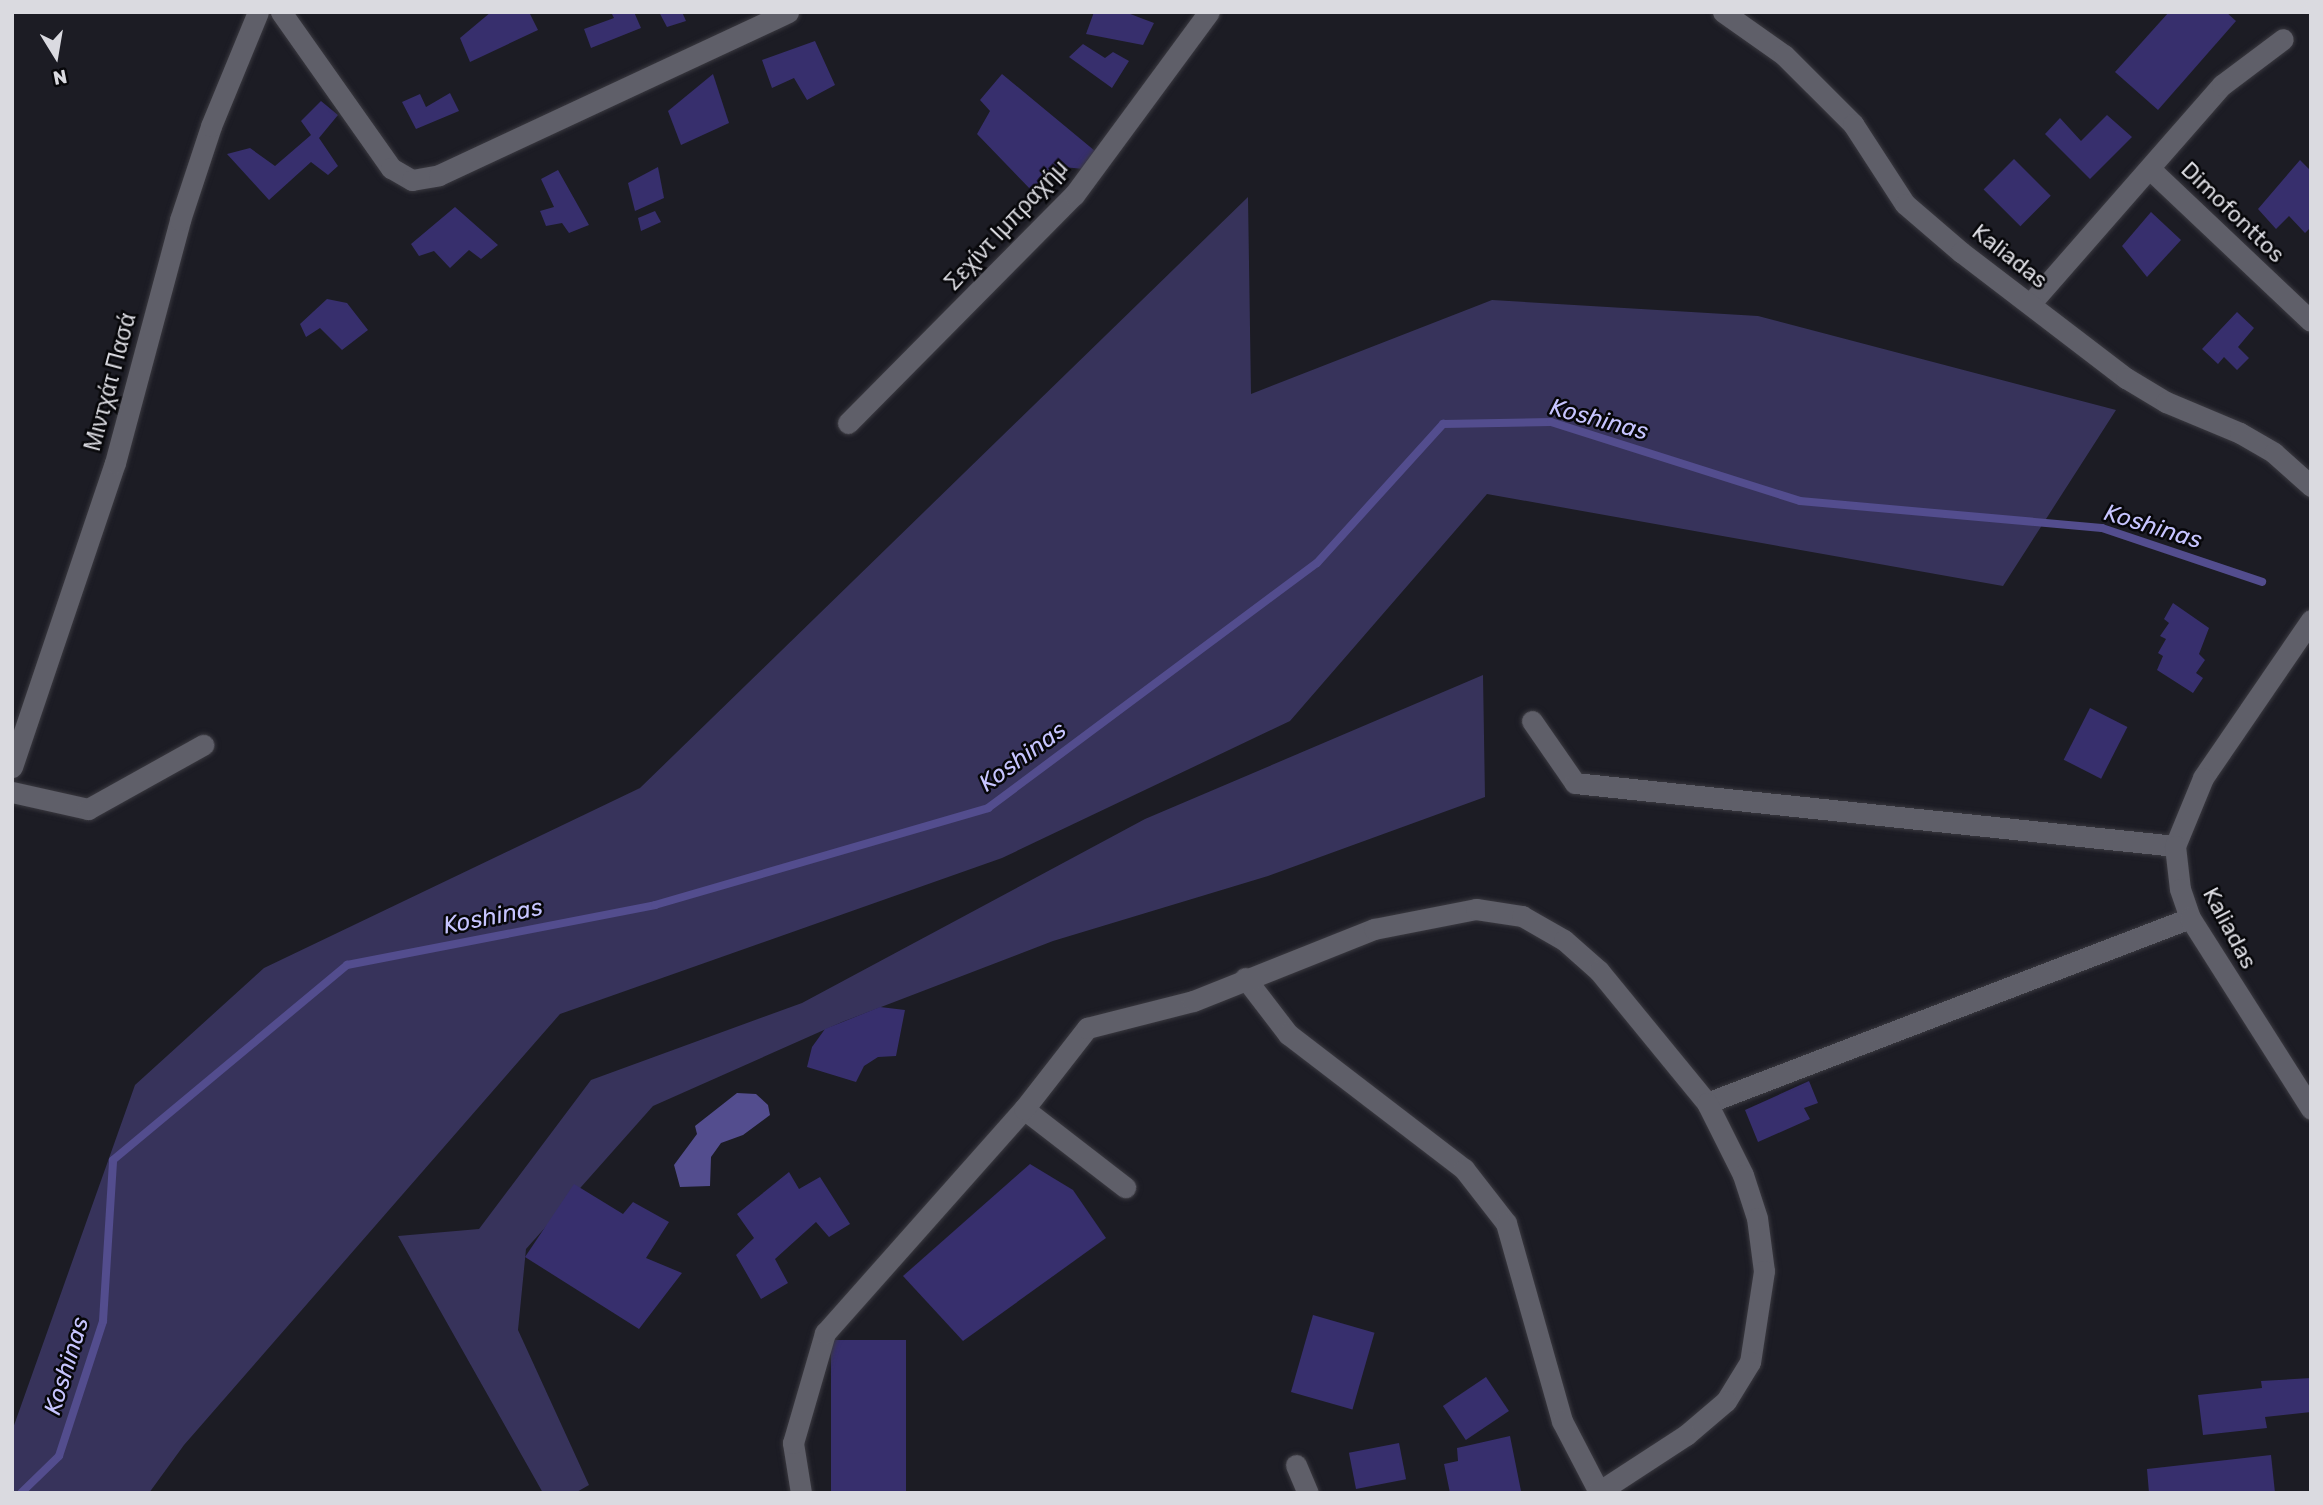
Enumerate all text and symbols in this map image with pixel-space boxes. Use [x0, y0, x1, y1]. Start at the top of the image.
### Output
north arrow [21, 21, 91, 91]
text: N [51, 65, 69, 90]
street label: Σεχίντ Ιμπραχήμ [939, 154, 1073, 296]
street label: Dimofonttos [2175, 156, 2291, 268]
street label: Kaliadas [1967, 218, 2053, 294]
street label: Μιντχάτ Πασά [78, 310, 142, 454]
water label: Koshinas [1547, 393, 1651, 447]
water label: Koshinas [2101, 499, 2205, 555]
water label: Koshinas [974, 716, 1072, 798]
street label: Kaliadas [2197, 883, 2263, 973]
water label: Koshinas [441, 893, 545, 941]
water label: Koshinas [39, 1314, 95, 1418]

